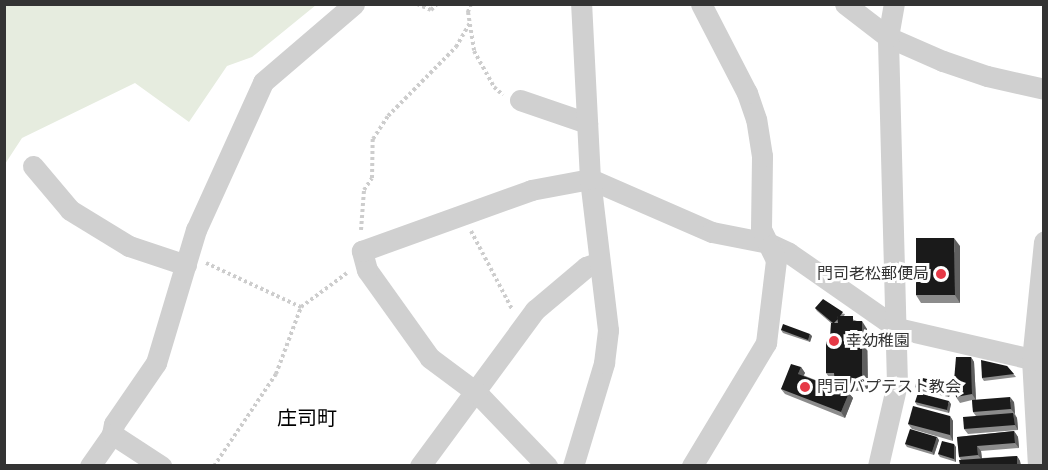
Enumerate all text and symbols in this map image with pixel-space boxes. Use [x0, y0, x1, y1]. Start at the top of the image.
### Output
place label: 門司老松郵便局 [817, 264, 929, 284]
marker: 門司老松郵便局 [934, 267, 948, 281]
place label: 幸幼稚園 [846, 331, 910, 351]
marker: 幸幼稚園 [827, 334, 841, 348]
place label: 門司バプテスト教会 [817, 377, 961, 397]
marker: 門司バプテスト教会 [798, 380, 812, 394]
district label: 庄司町 [277, 406, 337, 430]

